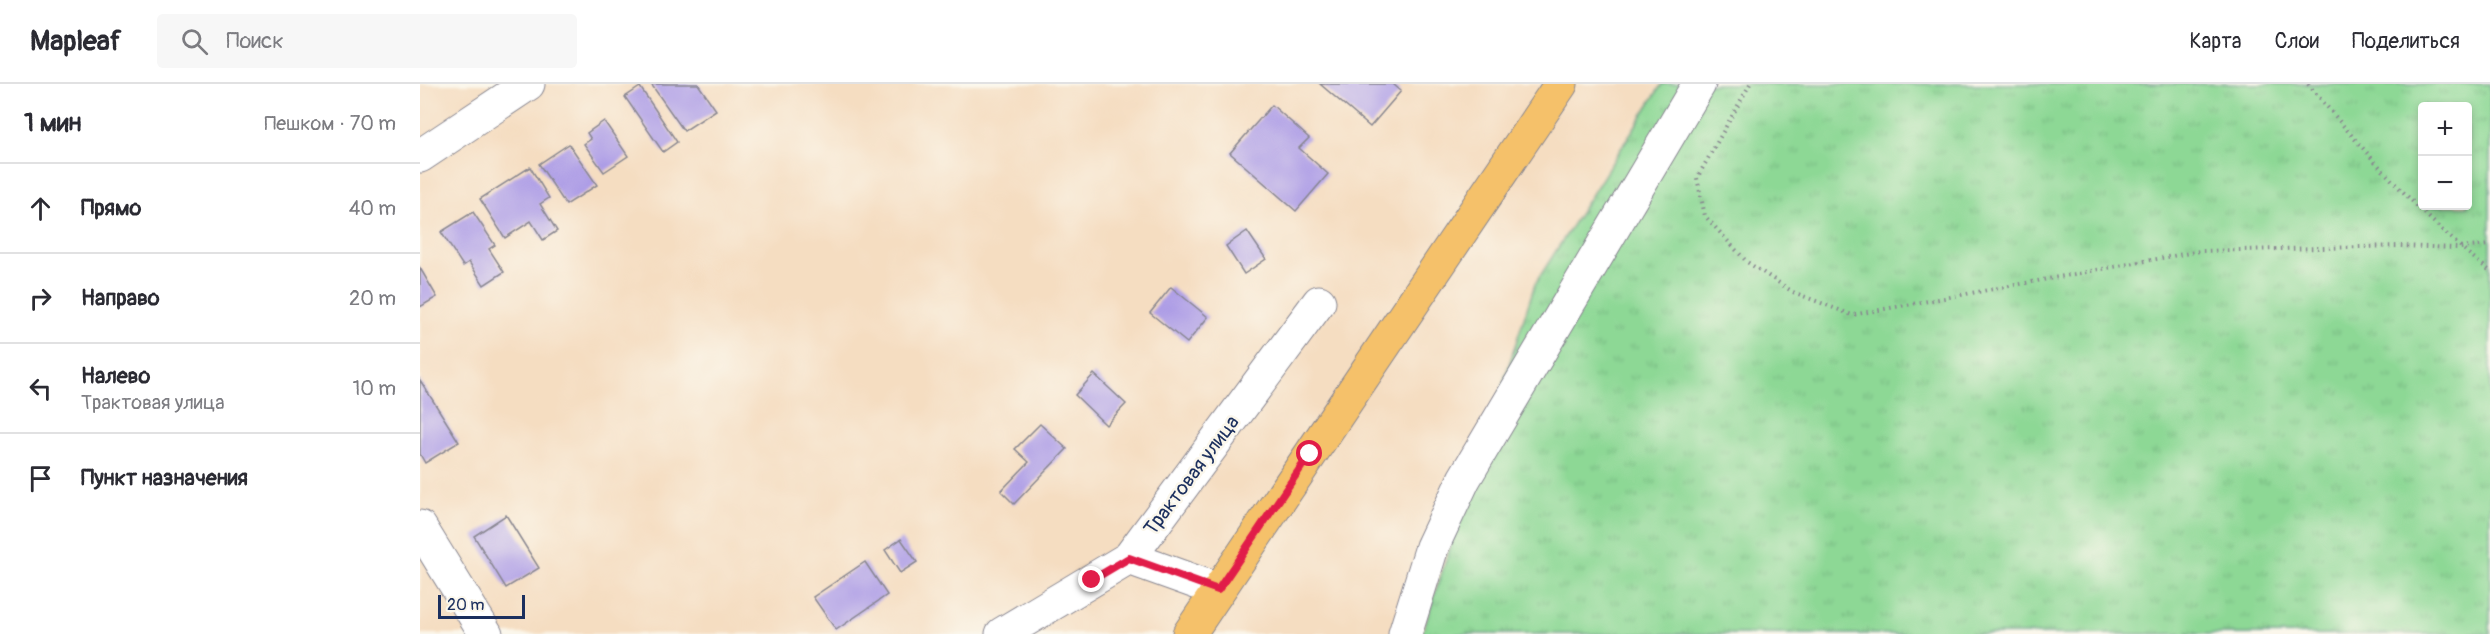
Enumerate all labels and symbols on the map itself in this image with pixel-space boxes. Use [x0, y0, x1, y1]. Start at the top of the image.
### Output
street label: Трактовая улица [1138, 410, 1245, 540]
route start [1296, 440, 1322, 466]
route end [1078, 566, 1104, 592]
scale bar [438, 592, 525, 620]

